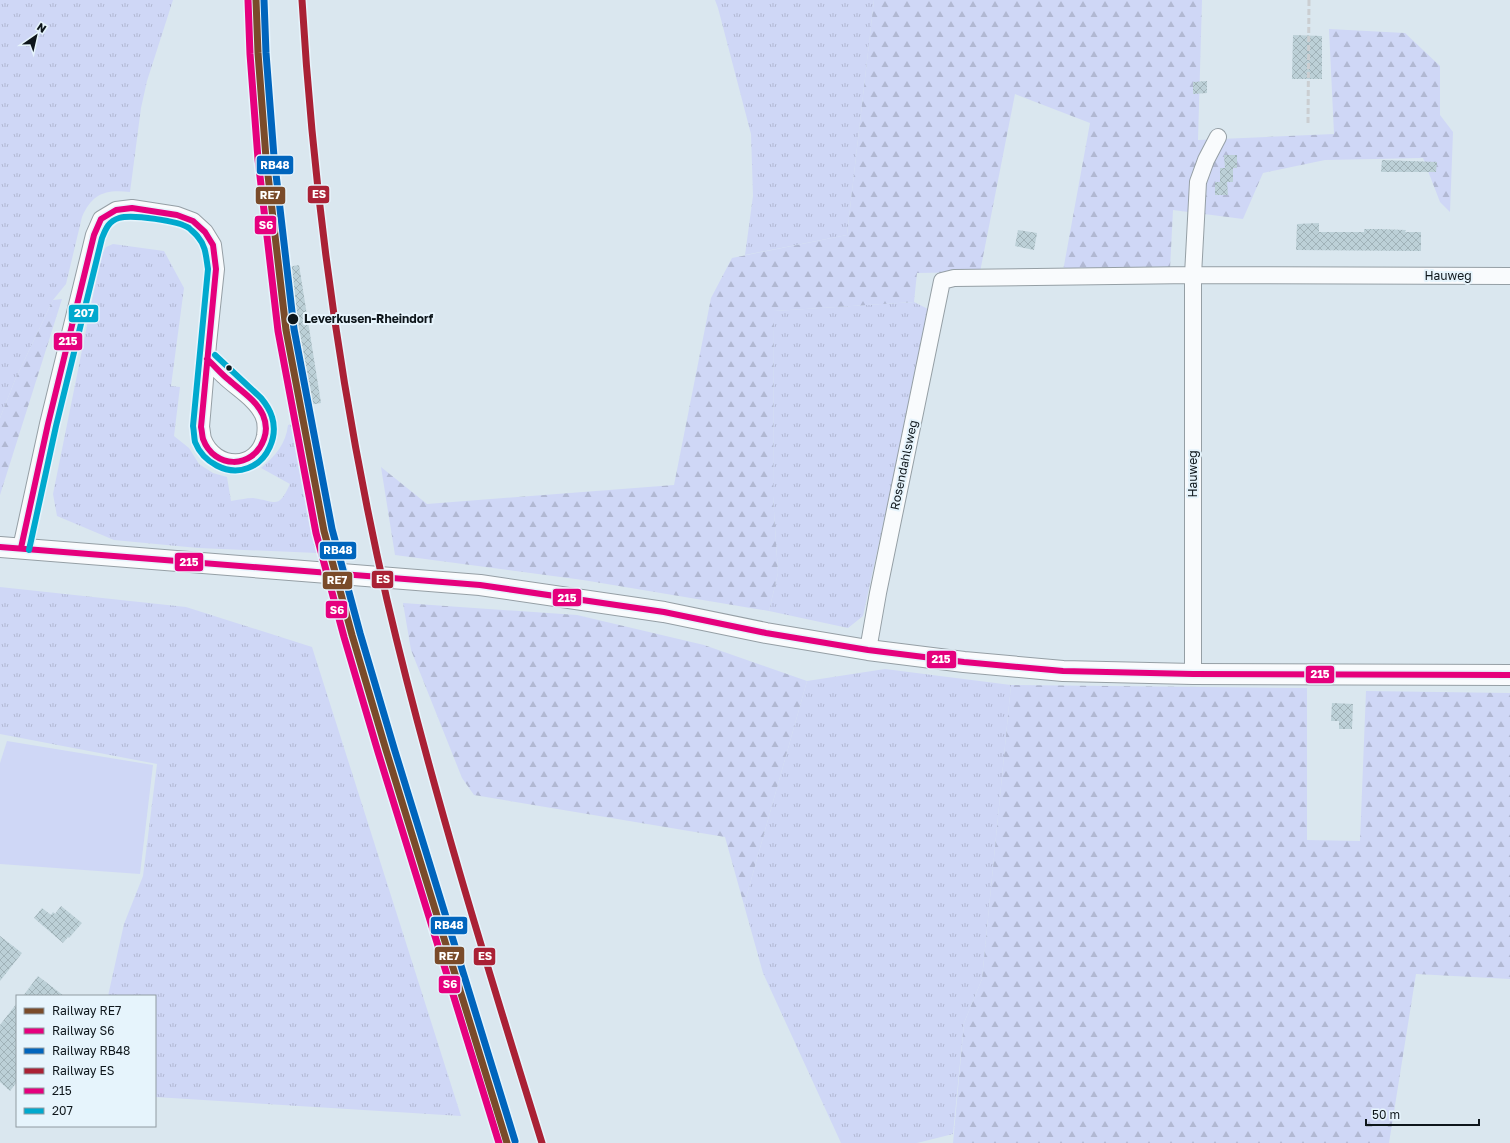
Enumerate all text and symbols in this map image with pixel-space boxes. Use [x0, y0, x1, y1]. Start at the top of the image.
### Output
north arrow [16, 16, 56, 56]
text: N [35, 20, 49, 35]
line badge: RB48 [256, 155, 294, 175]
text: RB48 [260, 158, 290, 171]
line badge: ES [307, 185, 330, 204]
line badge: RE7 [255, 186, 286, 205]
text: ES [312, 187, 326, 200]
text: RE7 [260, 188, 280, 201]
line badge: S6 [254, 215, 277, 235]
text: S6 [259, 218, 273, 231]
street label: Hauweg [1424, 268, 1472, 283]
line badge: 207 [68, 304, 99, 323]
text: 207 [74, 306, 94, 319]
place label: Leverkusen-Rheindorf [304, 311, 434, 326]
marker: Leverkusen-Rheindorf [286, 312, 300, 326]
line badge: 215 [53, 332, 83, 351]
text: 215 [58, 334, 78, 347]
unlabelled marker [224, 363, 234, 373]
street label: Rosendahlsweg [887, 419, 920, 511]
street label: Hauweg [1185, 450, 1200, 498]
line badge: RB48 [319, 541, 357, 560]
text: RB48 [323, 543, 353, 556]
line badge: 215 [174, 552, 204, 572]
text: 215 [179, 555, 199, 568]
line badge: ES [371, 570, 394, 589]
line badge: RE7 [322, 571, 353, 590]
text: ES [376, 572, 390, 585]
text: RE7 [327, 573, 347, 586]
line badge: 215 [552, 588, 582, 607]
text: 215 [557, 591, 577, 604]
line badge: S6 [325, 600, 348, 619]
text: S6 [330, 603, 344, 616]
line badge: 215 [926, 650, 957, 669]
text: 215 [931, 652, 951, 665]
line badge: 215 [1305, 665, 1335, 684]
text: 215 [1310, 667, 1330, 680]
line badge: RB48 [430, 916, 468, 935]
text: RB48 [434, 918, 464, 931]
line badge: RE7 [434, 946, 465, 965]
line badge: ES [473, 947, 496, 966]
text: RE7 [439, 949, 459, 962]
text: ES [478, 949, 492, 962]
line badge: S6 [438, 975, 461, 994]
text: S6 [443, 977, 457, 990]
legend [16, 995, 156, 1127]
text: Railway RE7 [52, 1003, 121, 1018]
text: Railway S6 [52, 1023, 114, 1038]
text: Railway RB48 [52, 1043, 130, 1058]
text: Railway ES [52, 1063, 115, 1078]
text: 215 [52, 1083, 72, 1098]
scale bar [1366, 1101, 1479, 1127]
text: 207 [52, 1103, 73, 1118]
text: 50 m [1372, 1107, 1400, 1122]

